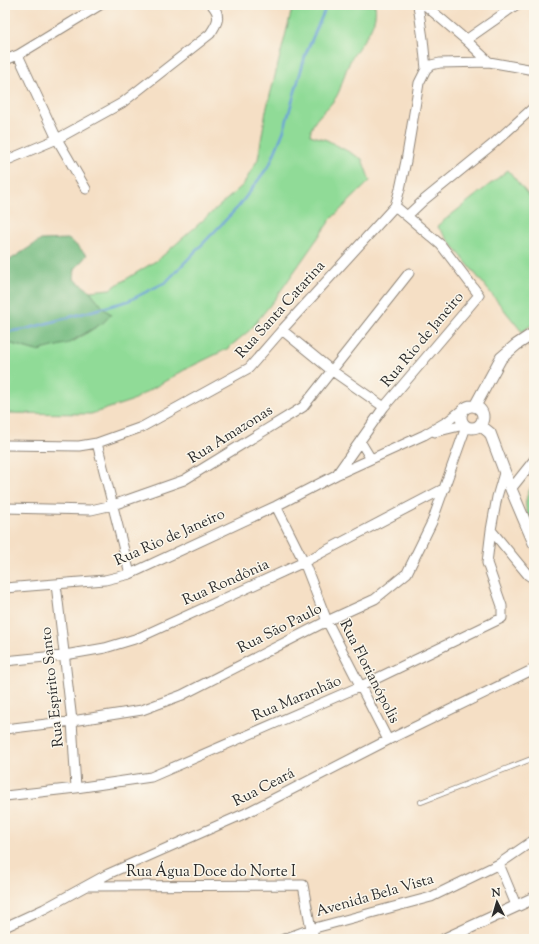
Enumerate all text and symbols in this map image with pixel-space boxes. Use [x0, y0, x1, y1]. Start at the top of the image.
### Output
street label: Rua Santa Catarina [231, 256, 331, 363]
street label: Rua Rio de Janeiro [377, 288, 469, 392]
street label: Rua Amazonas [185, 401, 277, 469]
street label: Rua Rio de Janeiro [111, 504, 229, 572]
street label: Rua Rondônia [179, 554, 273, 611]
street label: Rua São Paulo [234, 599, 326, 659]
street label: Rua Florianópolis [334, 616, 404, 728]
street label: Rua Espírito Santo [36, 626, 70, 748]
street label: Rua Maranhão [249, 671, 345, 727]
street label: Rua Ceará [229, 763, 299, 813]
street label: Rua Água Doce do Norte I [126, 861, 296, 883]
street label: Avenida Bela Vista [314, 869, 436, 923]
north arrow [477, 882, 517, 922]
text: N [490, 885, 502, 901]

